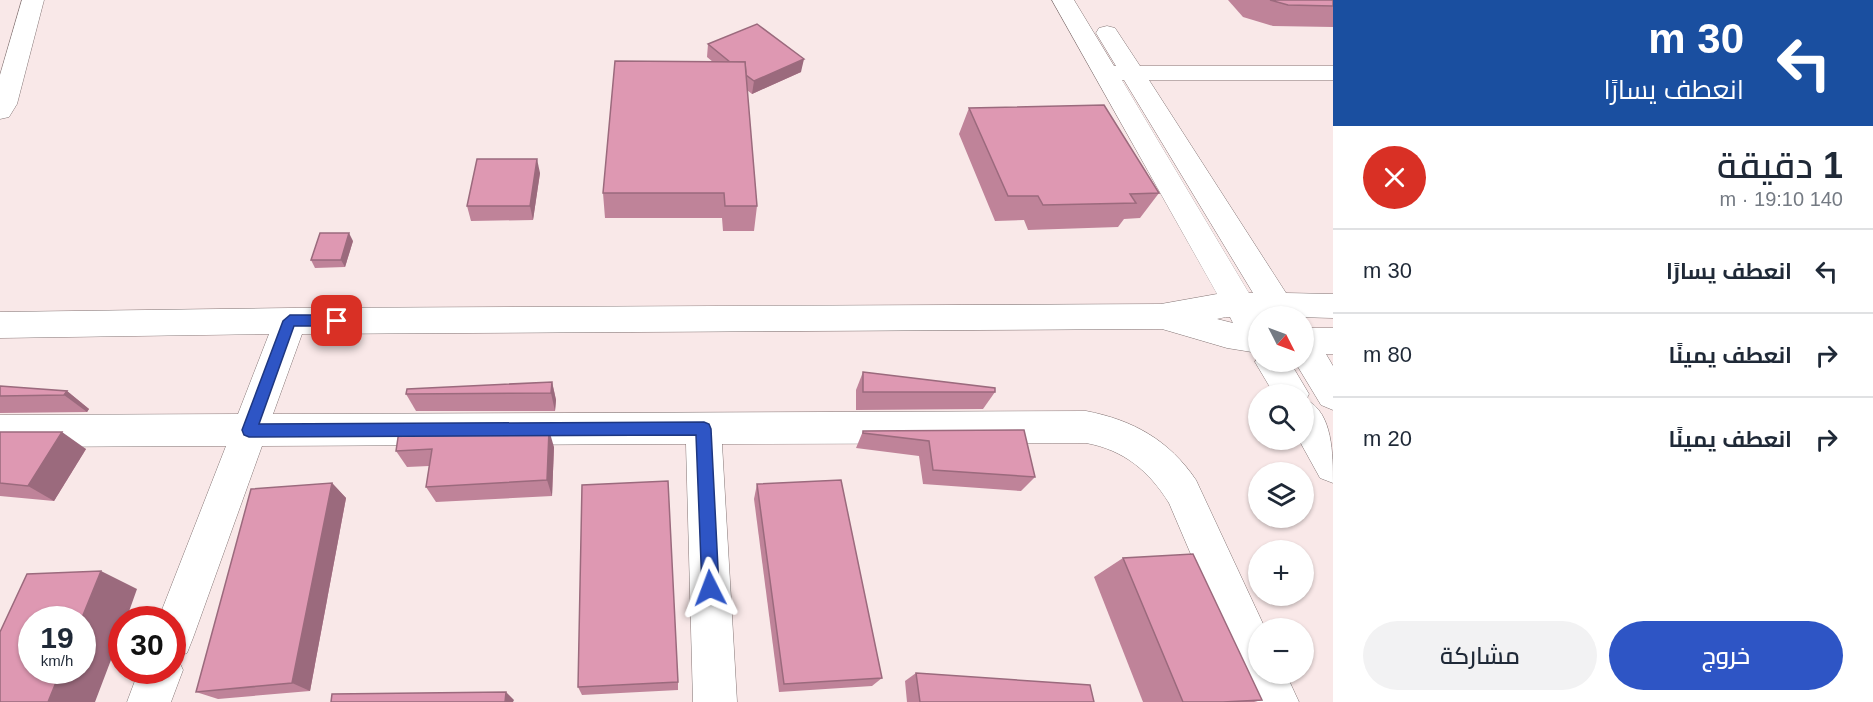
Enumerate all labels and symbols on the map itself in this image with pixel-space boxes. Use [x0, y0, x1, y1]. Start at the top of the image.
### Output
pin [311, 295, 362, 346]
north arrow [1248, 306, 1314, 372]
position arrow [678, 556, 742, 620]
speed limit sign: 30 [108, 606, 186, 684]

